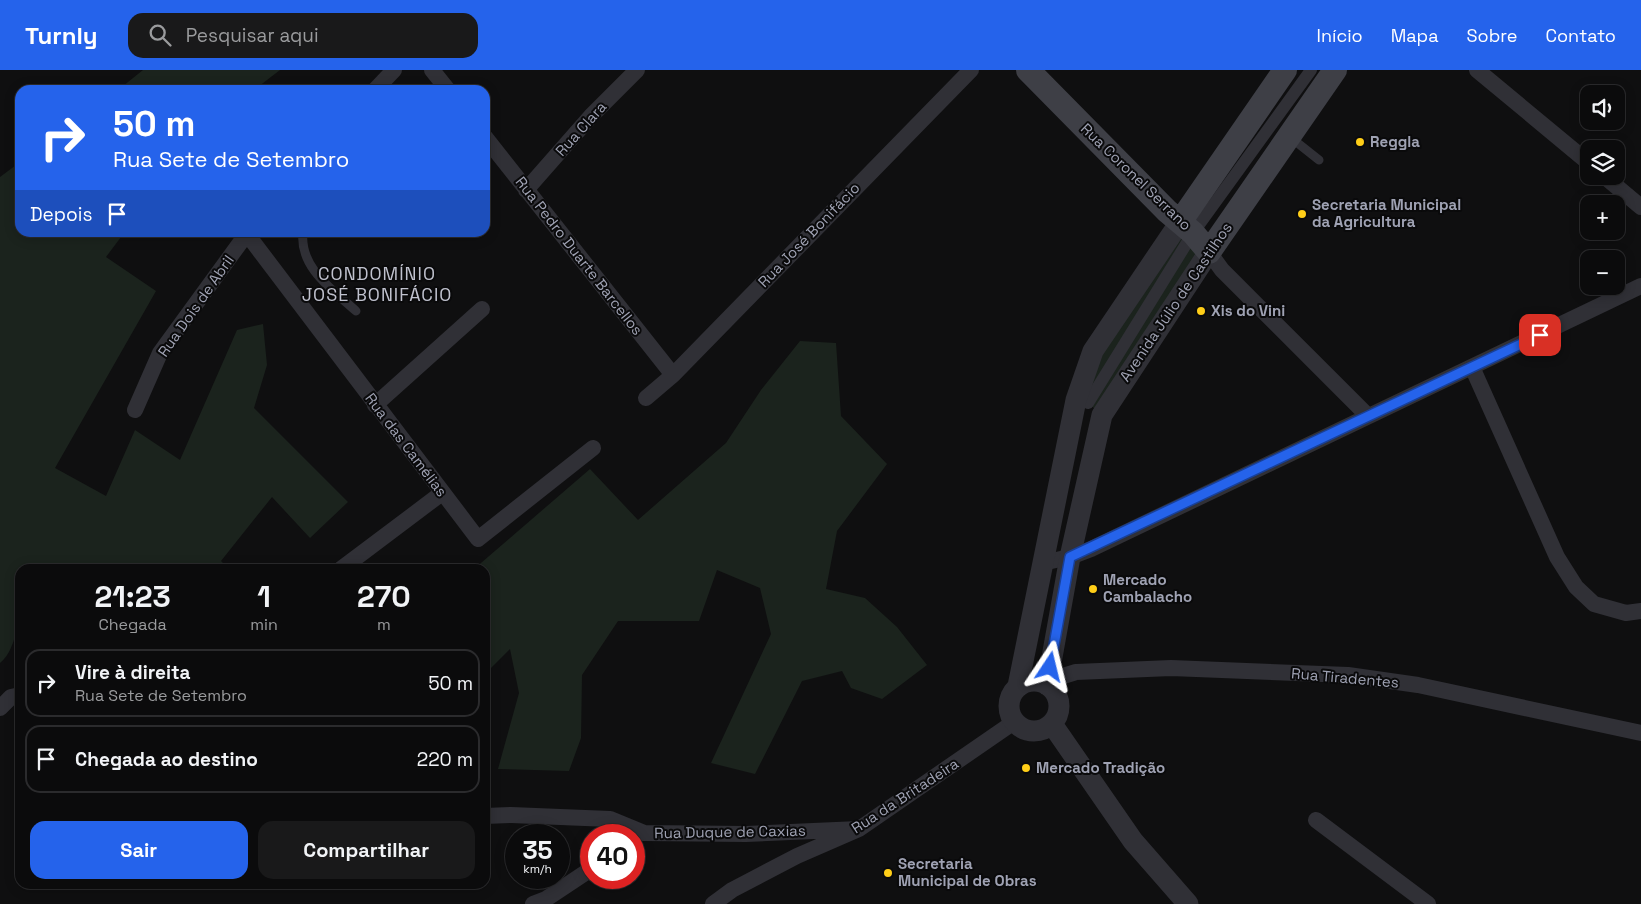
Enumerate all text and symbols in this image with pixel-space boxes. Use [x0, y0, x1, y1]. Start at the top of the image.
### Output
search box [128, 13, 478, 58]
text: Turnly [25, 20, 98, 51]
icon: search [146, 21, 174, 49]
text: Pesquisar aqui [186, 23, 319, 48]
text: Início [1317, 24, 1363, 47]
text: Mapa [1391, 24, 1439, 47]
text: Sobre [1467, 24, 1517, 47]
text: Contato [1545, 24, 1616, 47]
map controls [1580, 85, 1625, 295]
button: sound [1580, 85, 1625, 130]
street label: Rua Clara [551, 97, 610, 160]
text: 50 m [113, 102, 195, 146]
icon: right [30, 105, 95, 170]
street label: Rua Coronel Serrano [1077, 119, 1196, 234]
place label: Reggla [1370, 132, 1420, 151]
marker: Reggla [1354, 136, 1366, 148]
button: layers [1580, 140, 1625, 185]
text: Rua Sete de Setembro [113, 145, 349, 173]
street label: Rua Pedro Duarte Barcellos [512, 173, 647, 339]
street label: Rua José Bonifácio [754, 178, 864, 291]
place label: Secretaria Municipal da Agricultura [1312, 195, 1461, 231]
button: + [1580, 195, 1625, 240]
icon: arrive [103, 200, 131, 228]
text: Depois [30, 202, 93, 227]
marker: Secretaria Municipal da Agricultura [1296, 208, 1308, 220]
street label: Avenida Júlio de Castilhos [1115, 218, 1236, 385]
button: − [1580, 250, 1625, 295]
street label: Rua Dois de Abril [153, 251, 238, 360]
district label: CONDOMÍNIO JOSÉ BONIFÁCIO [302, 262, 452, 306]
place label: Xis do Vini [1211, 301, 1285, 320]
marker: Xis do Vini [1195, 305, 1207, 317]
pin [1519, 314, 1561, 356]
icon: arrive [1526, 321, 1554, 349]
street label: Rua das Camélias [361, 389, 452, 500]
place label: Mercado Cambalacho [1103, 570, 1192, 606]
text: 21:23 [94, 577, 171, 616]
text: 1 [257, 577, 271, 616]
text: 270 [357, 577, 411, 616]
marker: Mercado Cambalacho [1087, 583, 1099, 595]
text: Chegada [98, 614, 167, 635]
text: min [250, 614, 278, 635]
text: m [377, 614, 391, 635]
position arrow [1023, 640, 1075, 692]
text: Vire à direita [75, 660, 191, 685]
street label: Rua Tiradentes [1290, 663, 1400, 692]
icon: right [32, 669, 60, 697]
text: 50 m [428, 671, 473, 696]
text: Rua Sete de Setembro [75, 685, 247, 706]
icon: arrive [32, 745, 60, 773]
text: Chegada ao destino [75, 747, 258, 772]
text: 220 m [417, 747, 473, 772]
street label: Rua da Britadeira [848, 754, 962, 837]
place label: Mercado Tradição [1036, 758, 1165, 777]
marker: Mercado Tradição [1020, 762, 1032, 774]
button: Sair [30, 821, 248, 879]
button: Compartilhar [258, 821, 475, 879]
street label: Rua Duque de Caxias [654, 821, 806, 842]
speed limit sign: 40 [580, 824, 645, 889]
text: 35 [522, 834, 553, 866]
place label: Secretaria Municipal de Obras [898, 854, 1037, 890]
text: km/h [523, 861, 552, 877]
marker: Secretaria Municipal de Obras [882, 867, 894, 879]

